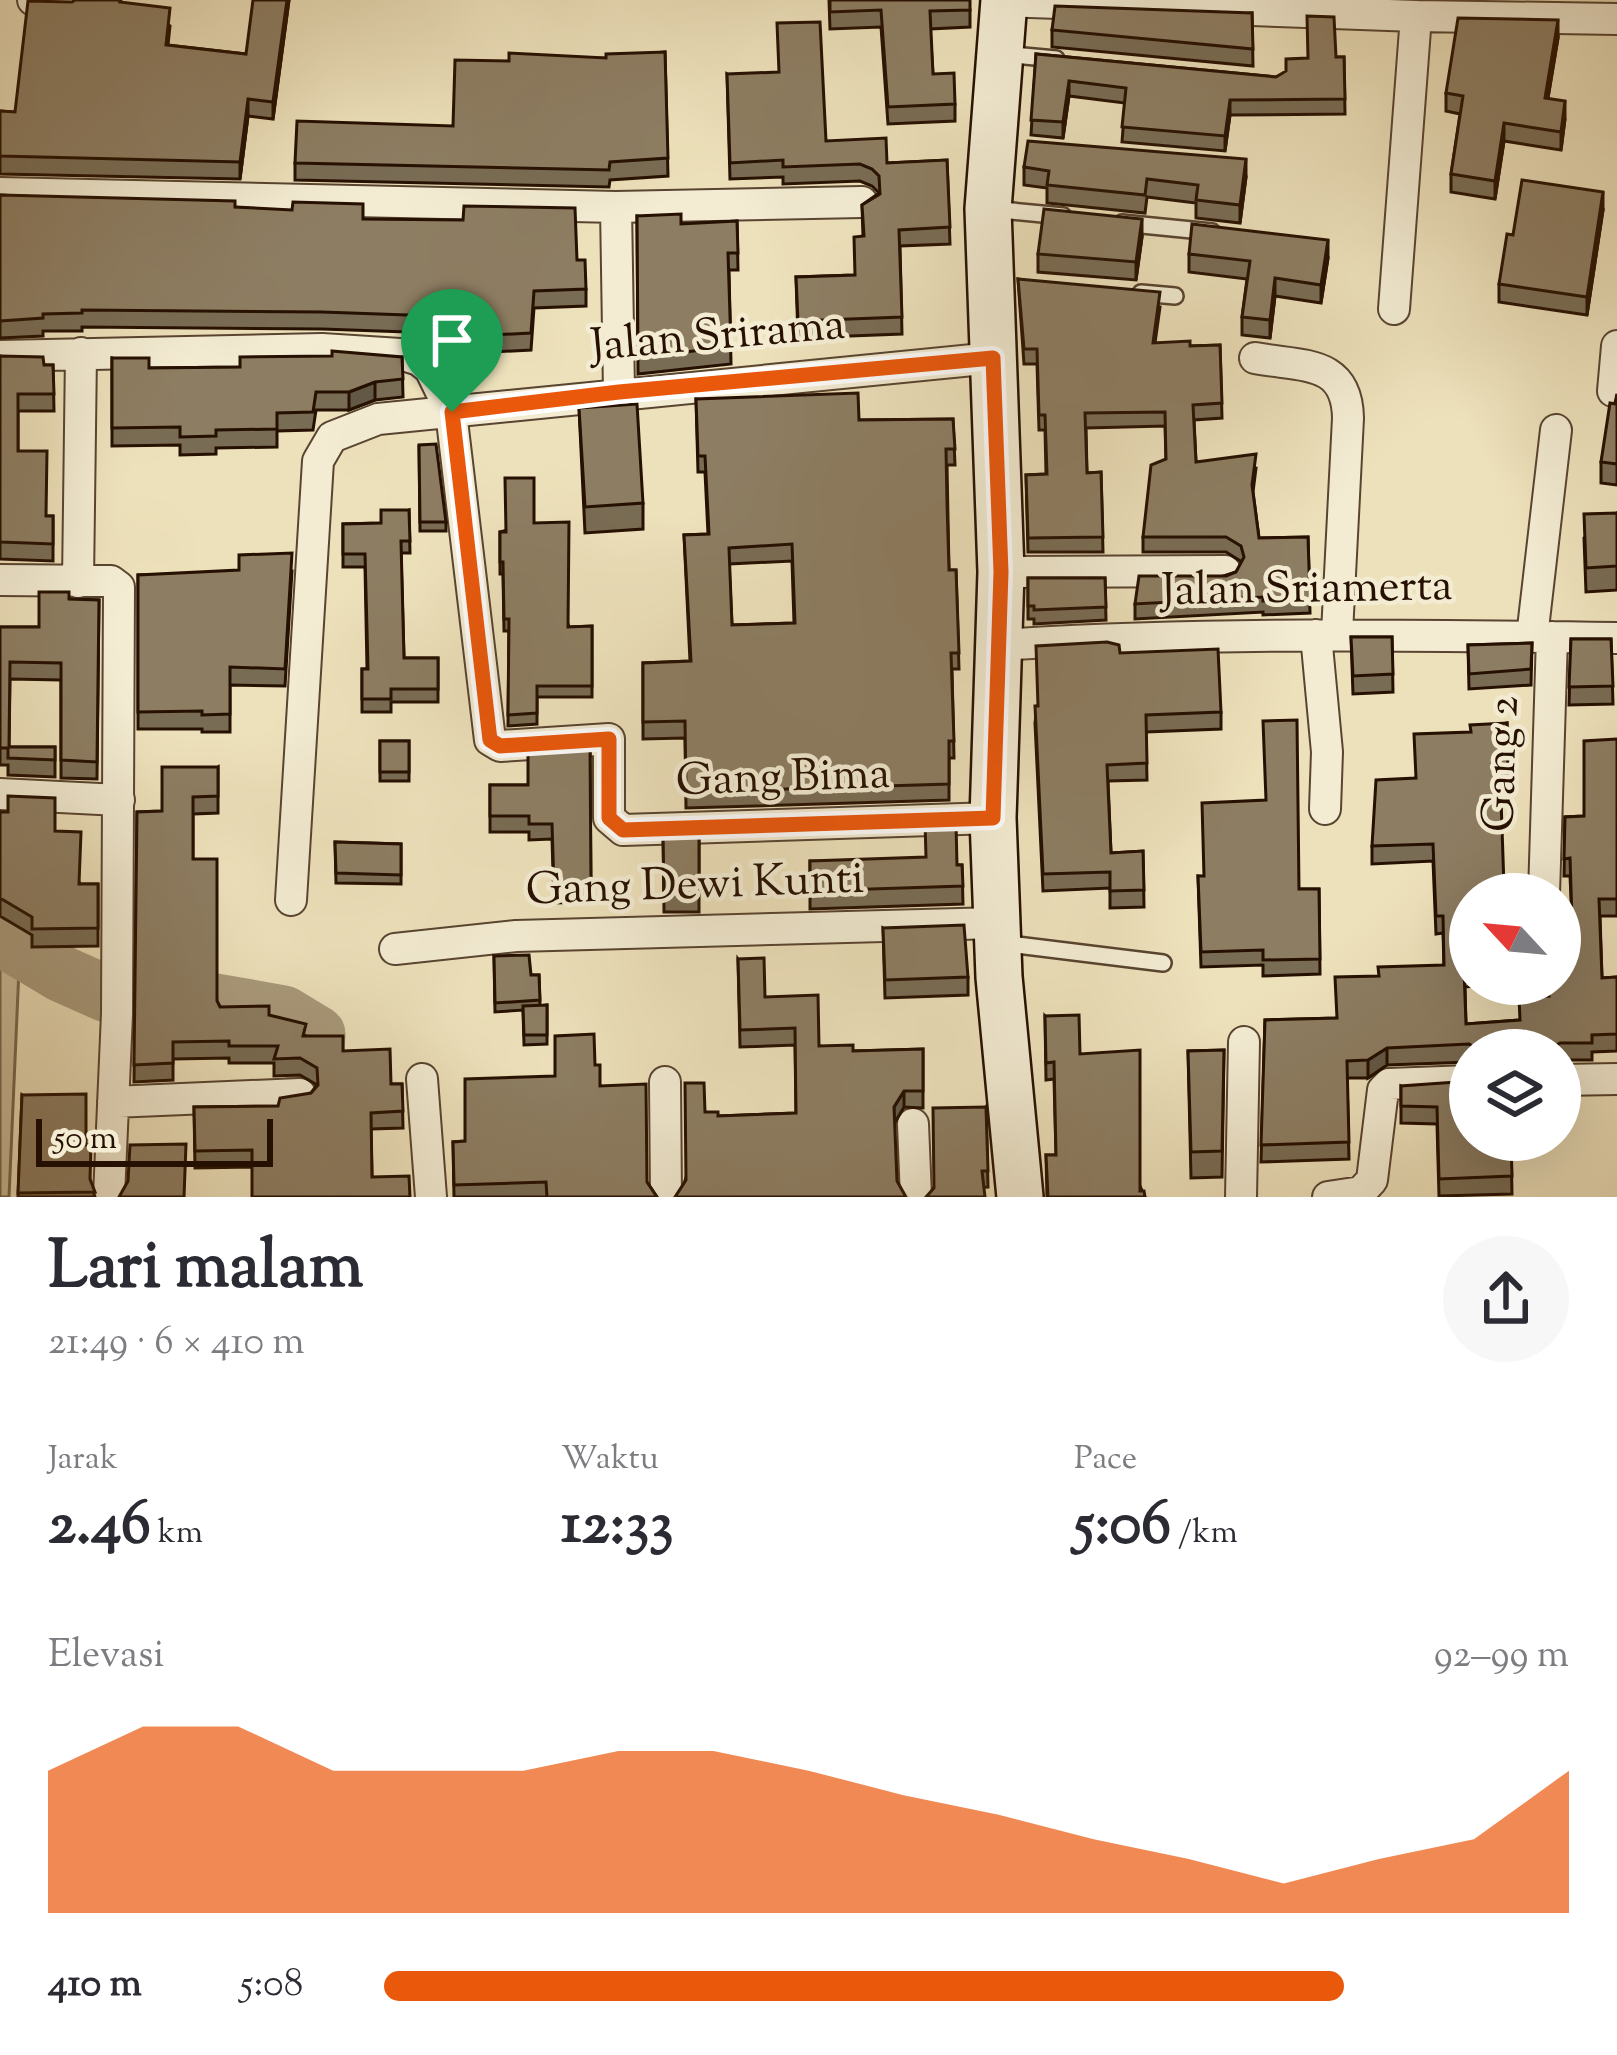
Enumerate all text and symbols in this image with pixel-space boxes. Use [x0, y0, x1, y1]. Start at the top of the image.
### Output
pin [401, 289, 503, 412]
street label: Jalan Srirama [585, 295, 848, 382]
icon: arrive [419, 307, 485, 373]
street label: Jalan Sriamerta [1158, 556, 1453, 626]
street label: Gang 2 [1469, 695, 1539, 833]
street label: Gang Bima [675, 744, 891, 816]
street label: Gang Dewi Kunti [525, 849, 865, 925]
north arrow [1449, 873, 1581, 1005]
map controls [1449, 873, 1581, 1161]
button: layers [1449, 1029, 1581, 1161]
scale bar [36, 1113, 273, 1166]
text: 50 m [54, 1116, 117, 1164]
text: Lari malam [48, 1223, 363, 1318]
button: share [1443, 1236, 1569, 1362]
text: 21:49 · 6 × 410 m [48, 1316, 305, 1372]
text: Jarak [48, 1436, 118, 1484]
text: Waktu [561, 1436, 659, 1484]
text: Pace [1074, 1436, 1137, 1484]
text: 2.46 [48, 1484, 151, 1571]
text: 12:33 [561, 1484, 674, 1571]
text: 5:06 [1074, 1484, 1171, 1571]
text: km [151, 1510, 203, 1558]
text: /km [1171, 1510, 1238, 1558]
text: Elevasi [48, 1629, 164, 1685]
text: 92–99 m [1434, 1629, 1569, 1685]
text: 410 m [48, 1958, 142, 2014]
text: 5:08 [240, 1958, 303, 2014]

